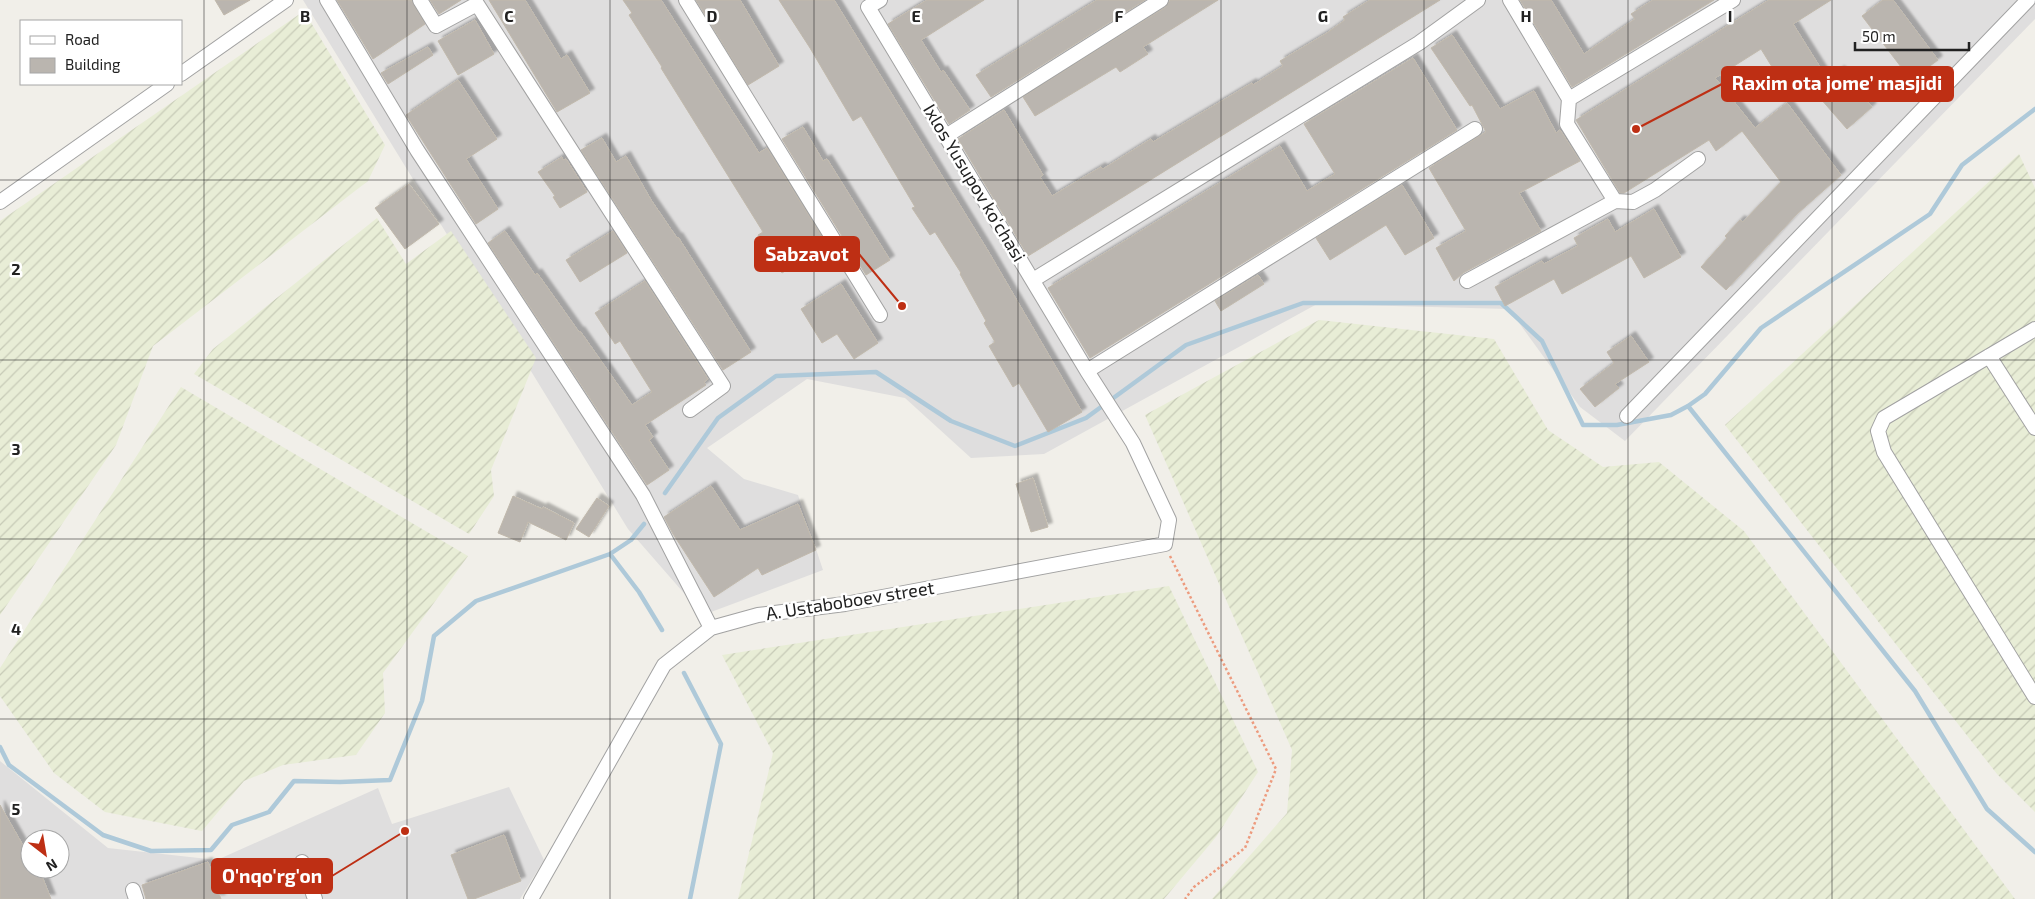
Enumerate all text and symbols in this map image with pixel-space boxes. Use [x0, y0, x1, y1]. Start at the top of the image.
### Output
text: B [300, 6, 310, 25]
text: C [504, 6, 514, 25]
text: D [707, 6, 718, 25]
text: E [911, 6, 921, 25]
text: F [1115, 6, 1124, 25]
text: G [1318, 6, 1328, 25]
text: H [1520, 6, 1532, 25]
text: I [1728, 6, 1732, 25]
legend [20, 20, 182, 85]
scale bar [1855, 20, 1969, 52]
text: 50 m [1862, 27, 1896, 45]
text: Road [65, 30, 100, 48]
text: Building [65, 55, 121, 73]
callout: Raxim ota jome’ masjidi [1722, 67, 1953, 101]
text: Raxim ota jome’ masjidi [1732, 71, 1942, 94]
street label: Ixlos Yusupov ko'chasi [919, 100, 1031, 265]
callout: Sabzavot [755, 237, 859, 271]
text: Sabzavot [765, 242, 849, 265]
text: 2 [11, 259, 21, 278]
text: 3 [11, 439, 21, 458]
street label: A. Ustaboboev street [764, 576, 936, 624]
text: 4 [11, 619, 21, 638]
text: 5 [12, 799, 21, 818]
north arrow [20, 829, 70, 879]
text: N [43, 856, 61, 875]
callout: O'nqo'rg'on [212, 859, 332, 893]
text: O'nqo'rg'on [222, 864, 322, 887]

